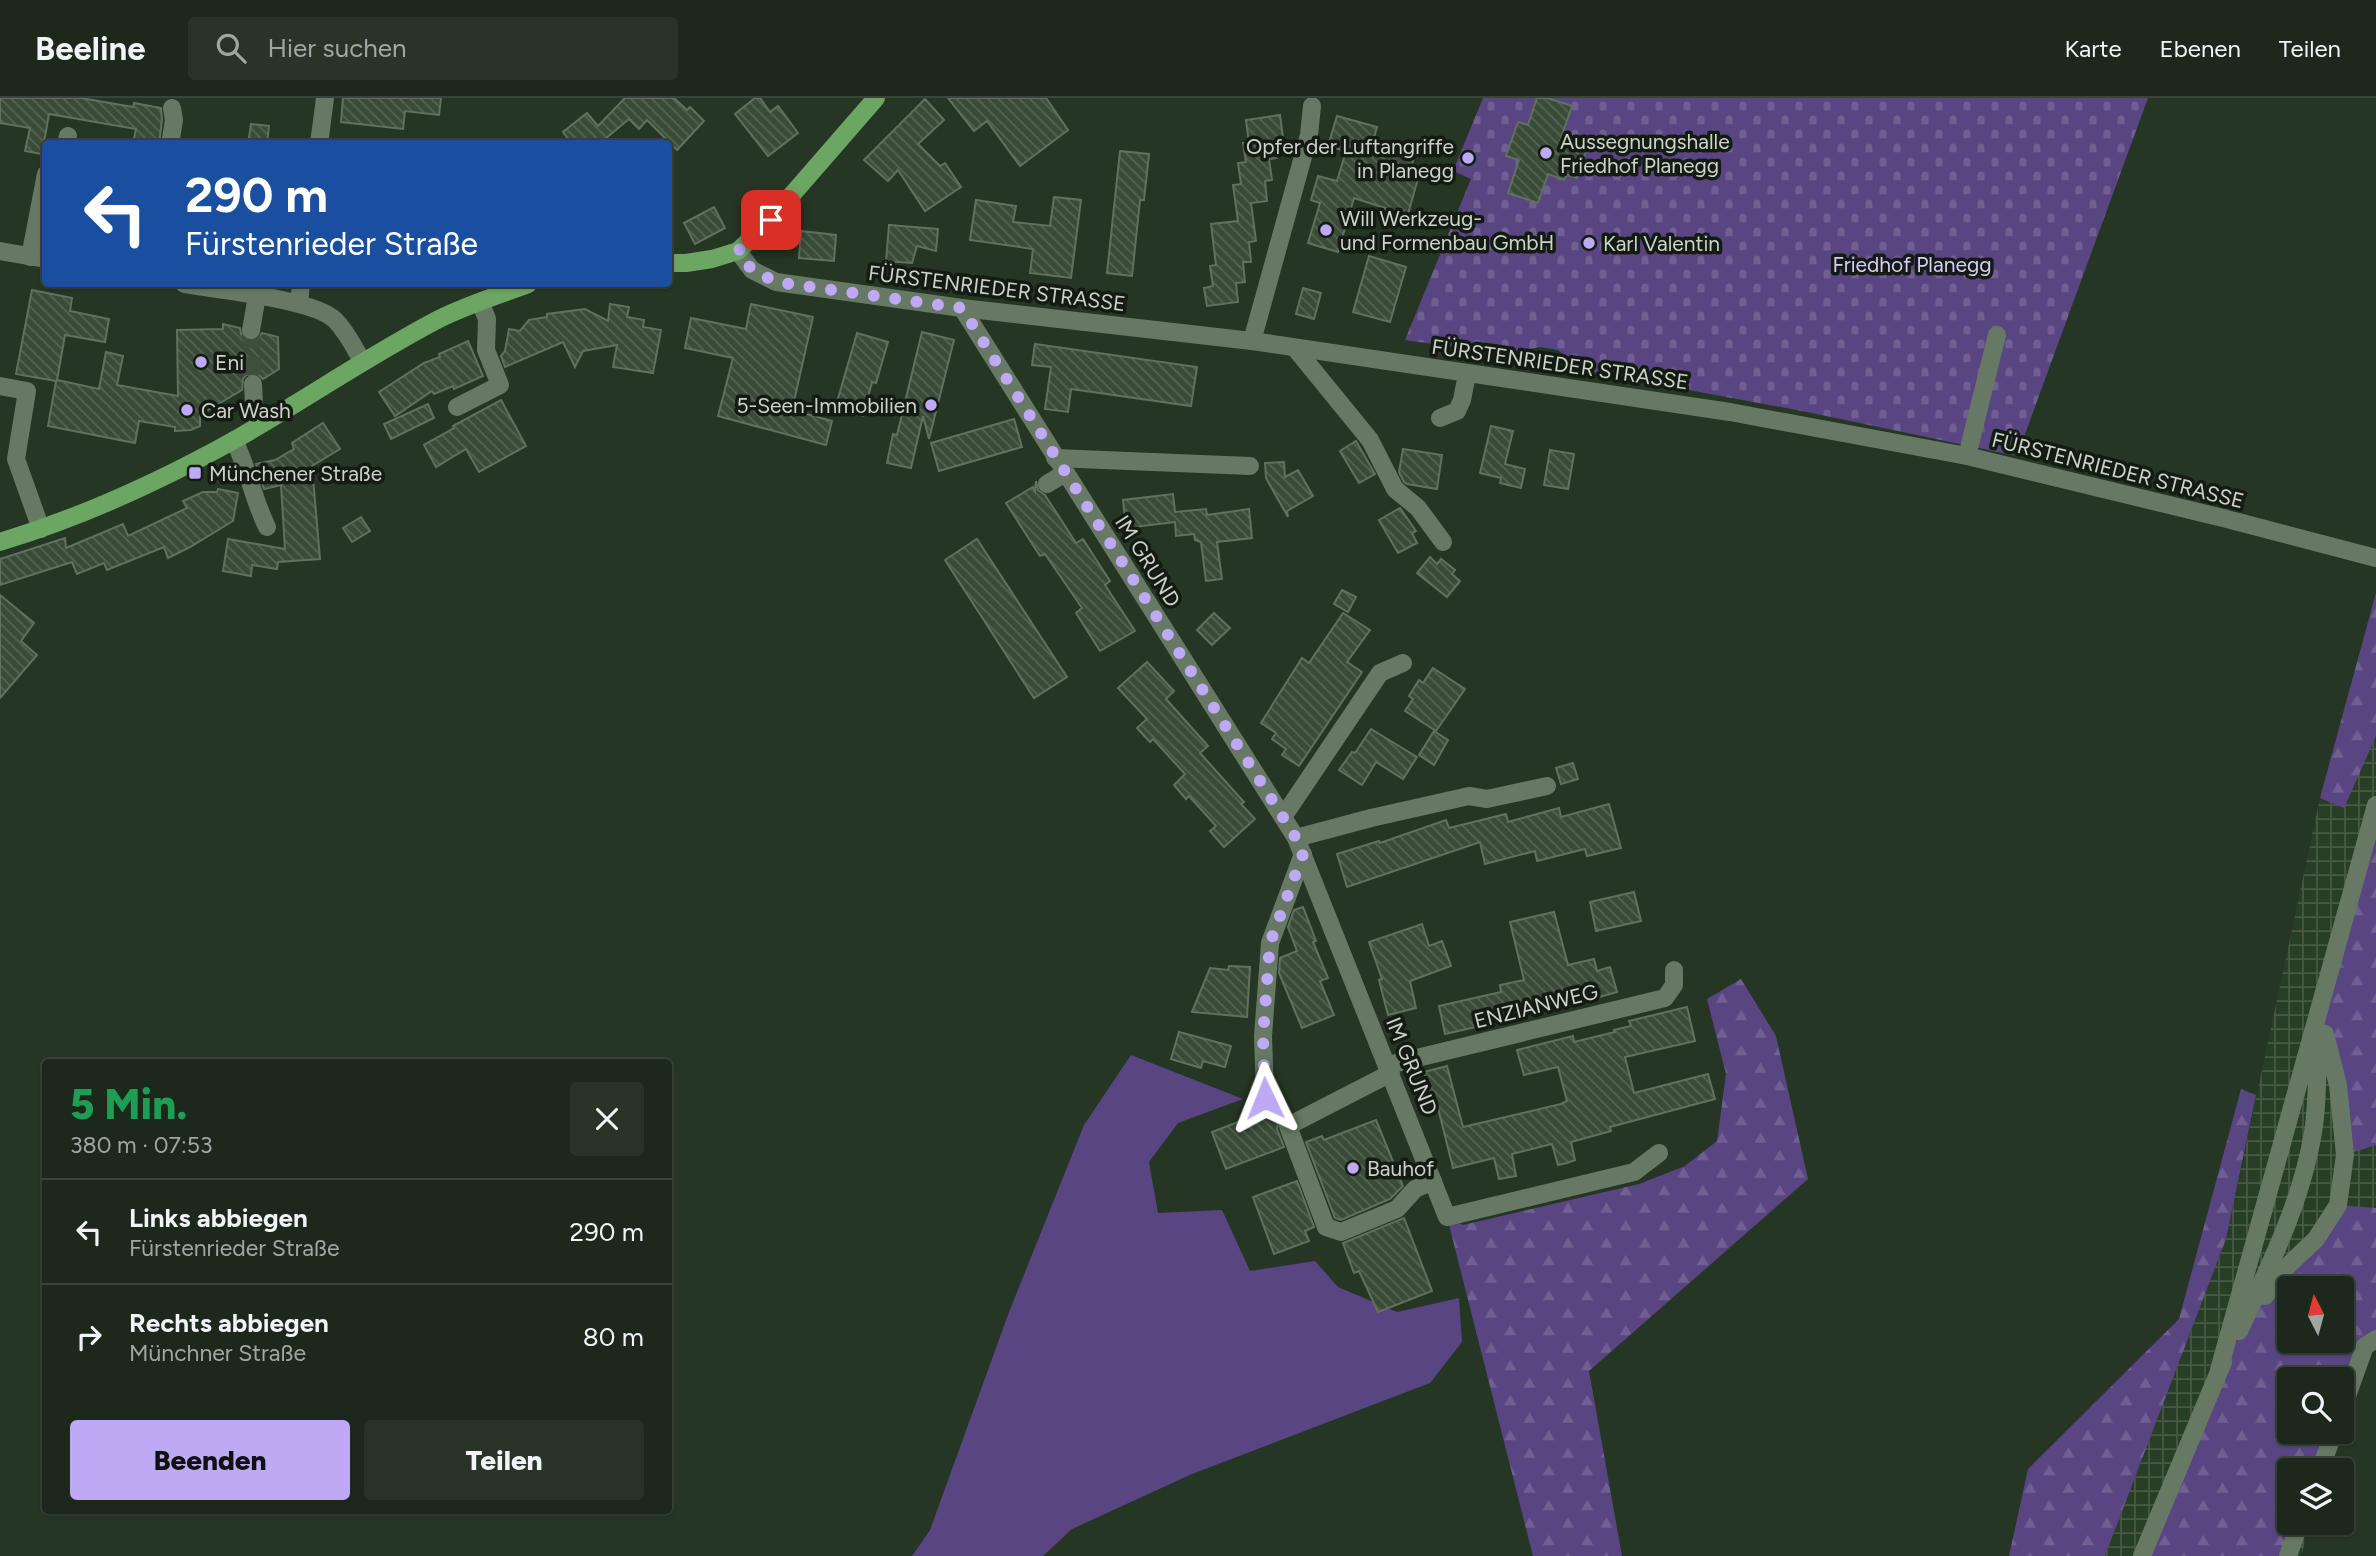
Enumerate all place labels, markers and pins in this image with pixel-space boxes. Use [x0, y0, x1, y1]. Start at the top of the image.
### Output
place label: Aussegnungshalle Friedhof Planegg [1560, 129, 1730, 178]
place label: Opfer der Luftangriffe in Planegg [1246, 134, 1454, 183]
marker: Aussegnungshalle Friedhof Planegg [1538, 145, 1554, 161]
marker: Opfer der Luftangriffe in Planegg [1460, 150, 1476, 166]
pin [741, 190, 801, 250]
place label: Will Werkzeug- und Formenbau GmbH [1340, 206, 1554, 255]
marker: Will Werkzeug- und Formenbau GmbH [1318, 222, 1334, 238]
place label: Karl Valentin [1603, 231, 1720, 256]
marker: Karl Valentin [1581, 235, 1597, 251]
place label: Eni [215, 350, 244, 375]
marker: Eni [193, 354, 209, 370]
place label: 5-Seen-Immobilien [736, 393, 917, 418]
marker: 5-Seen-Immobilien [923, 397, 939, 413]
place label: Car Wash [201, 398, 291, 423]
marker: Car Wash [179, 402, 195, 418]
place label: Münchener Straße [209, 461, 382, 486]
marker: Münchener Straße [187, 465, 203, 481]
place label: Bauhof [1367, 1156, 1434, 1181]
marker: Bauhof [1345, 1160, 1361, 1176]

